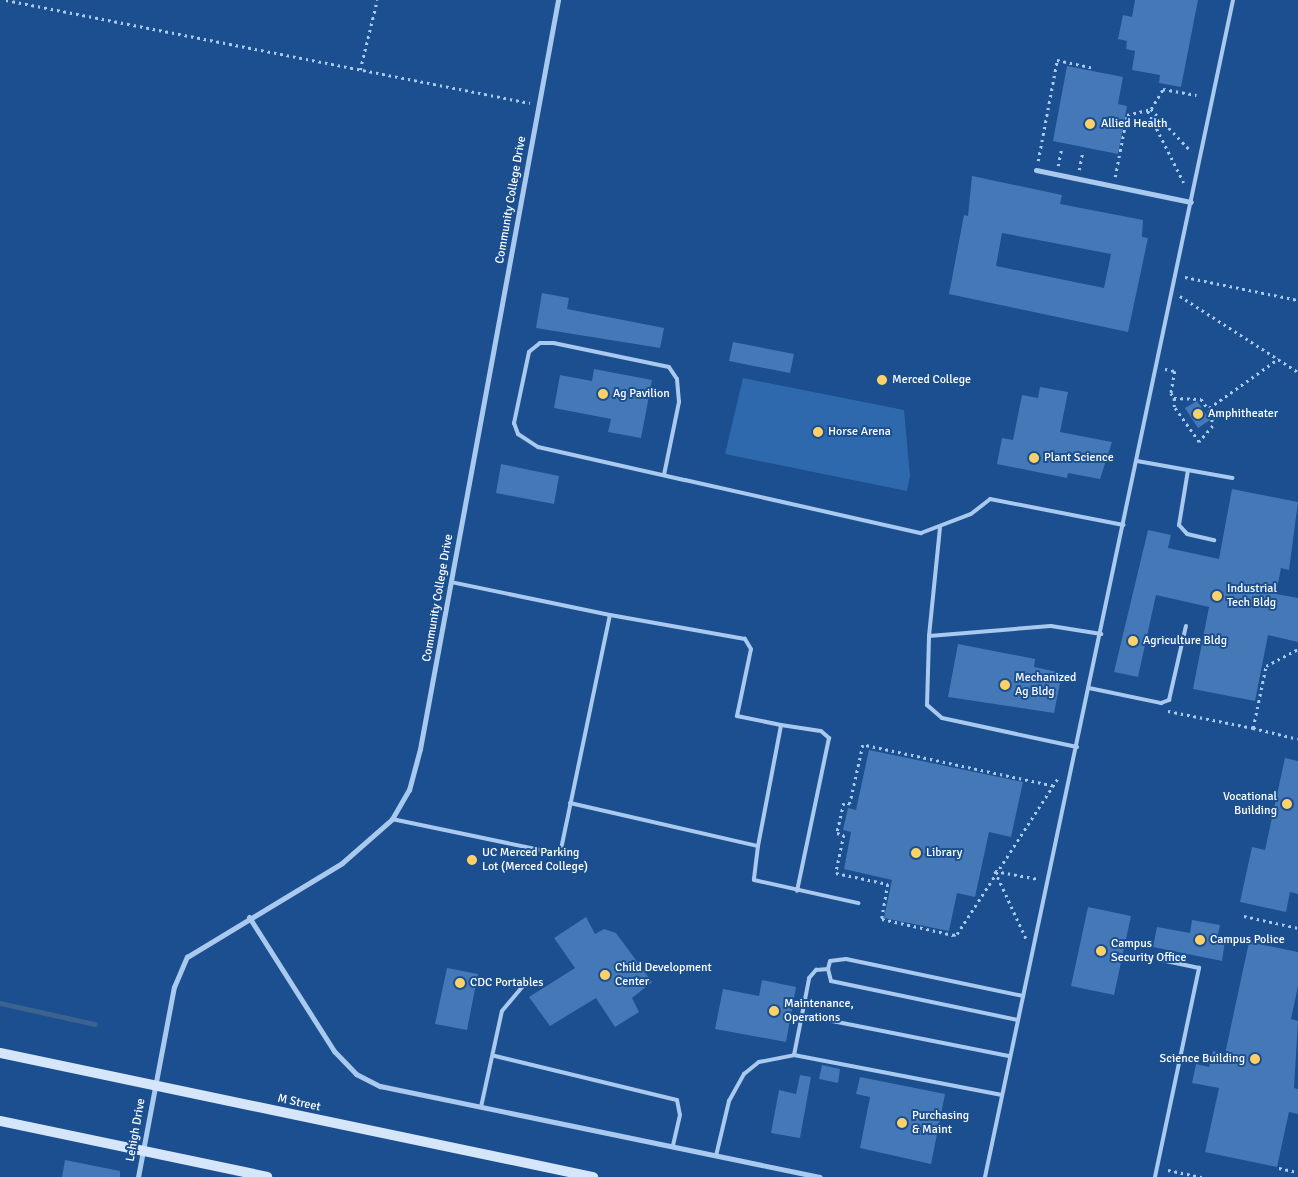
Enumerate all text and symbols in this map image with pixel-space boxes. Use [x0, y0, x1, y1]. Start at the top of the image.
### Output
marker: Allied Health [1083, 117, 1097, 131]
place label: Allied Health [1101, 117, 1168, 131]
street label: Community College Drive [493, 135, 529, 265]
place label: Merced College [892, 373, 971, 387]
marker: Merced College [876, 374, 888, 386]
place label: Ag Pavilion [613, 387, 670, 401]
marker: Ag Pavilion [597, 388, 609, 400]
place label: Amphitheater [1208, 407, 1278, 421]
marker: Amphitheater [1192, 408, 1204, 420]
place label: Horse Arena [828, 425, 891, 439]
marker: Horse Arena [812, 426, 824, 438]
place label: Plant Science [1044, 451, 1114, 465]
marker: Plant Science [1028, 452, 1040, 464]
street label: Community College Drive [420, 533, 456, 663]
place label: Industrial Tech Bldg [1227, 582, 1277, 610]
marker: Industrial Tech Bldg [1211, 590, 1223, 602]
place label: Agriculture Bldg [1143, 634, 1227, 648]
marker: Agriculture Bldg [1127, 635, 1139, 647]
place label: Mechanized Ag Bldg [1015, 671, 1076, 699]
marker: Mechanized Ag Bldg [999, 679, 1011, 691]
place label: Vocational Building [1223, 790, 1277, 818]
marker: Vocational Building [1281, 798, 1293, 810]
place label: UC Merced Parking Lot (Merced College) [482, 846, 588, 874]
place label: Library [926, 846, 962, 860]
marker: Library [910, 847, 922, 859]
marker: UC Merced Parking Lot (Merced College) [466, 854, 478, 866]
place label: Campus Police [1210, 933, 1285, 947]
marker: Campus Police [1194, 934, 1206, 946]
place label: Campus Security Office [1111, 937, 1186, 965]
marker: Campus Security Office [1095, 945, 1107, 957]
place label: Child Development Center [615, 961, 712, 989]
marker: Child Development Center [599, 969, 611, 981]
place label: CDC Portables [470, 976, 544, 990]
marker: CDC Portables [454, 977, 466, 989]
place label: Maintenance, Operations [784, 997, 854, 1025]
marker: Maintenance, Operations [768, 1005, 780, 1017]
place label: Science Building [1160, 1052, 1245, 1066]
marker: Science Building [1249, 1053, 1261, 1065]
street label: M Street [276, 1091, 322, 1115]
street label: Lehigh Drive [123, 1097, 149, 1163]
place label: Purchasing & Maint [912, 1109, 969, 1137]
marker: Purchasing & Maint [896, 1117, 908, 1129]

